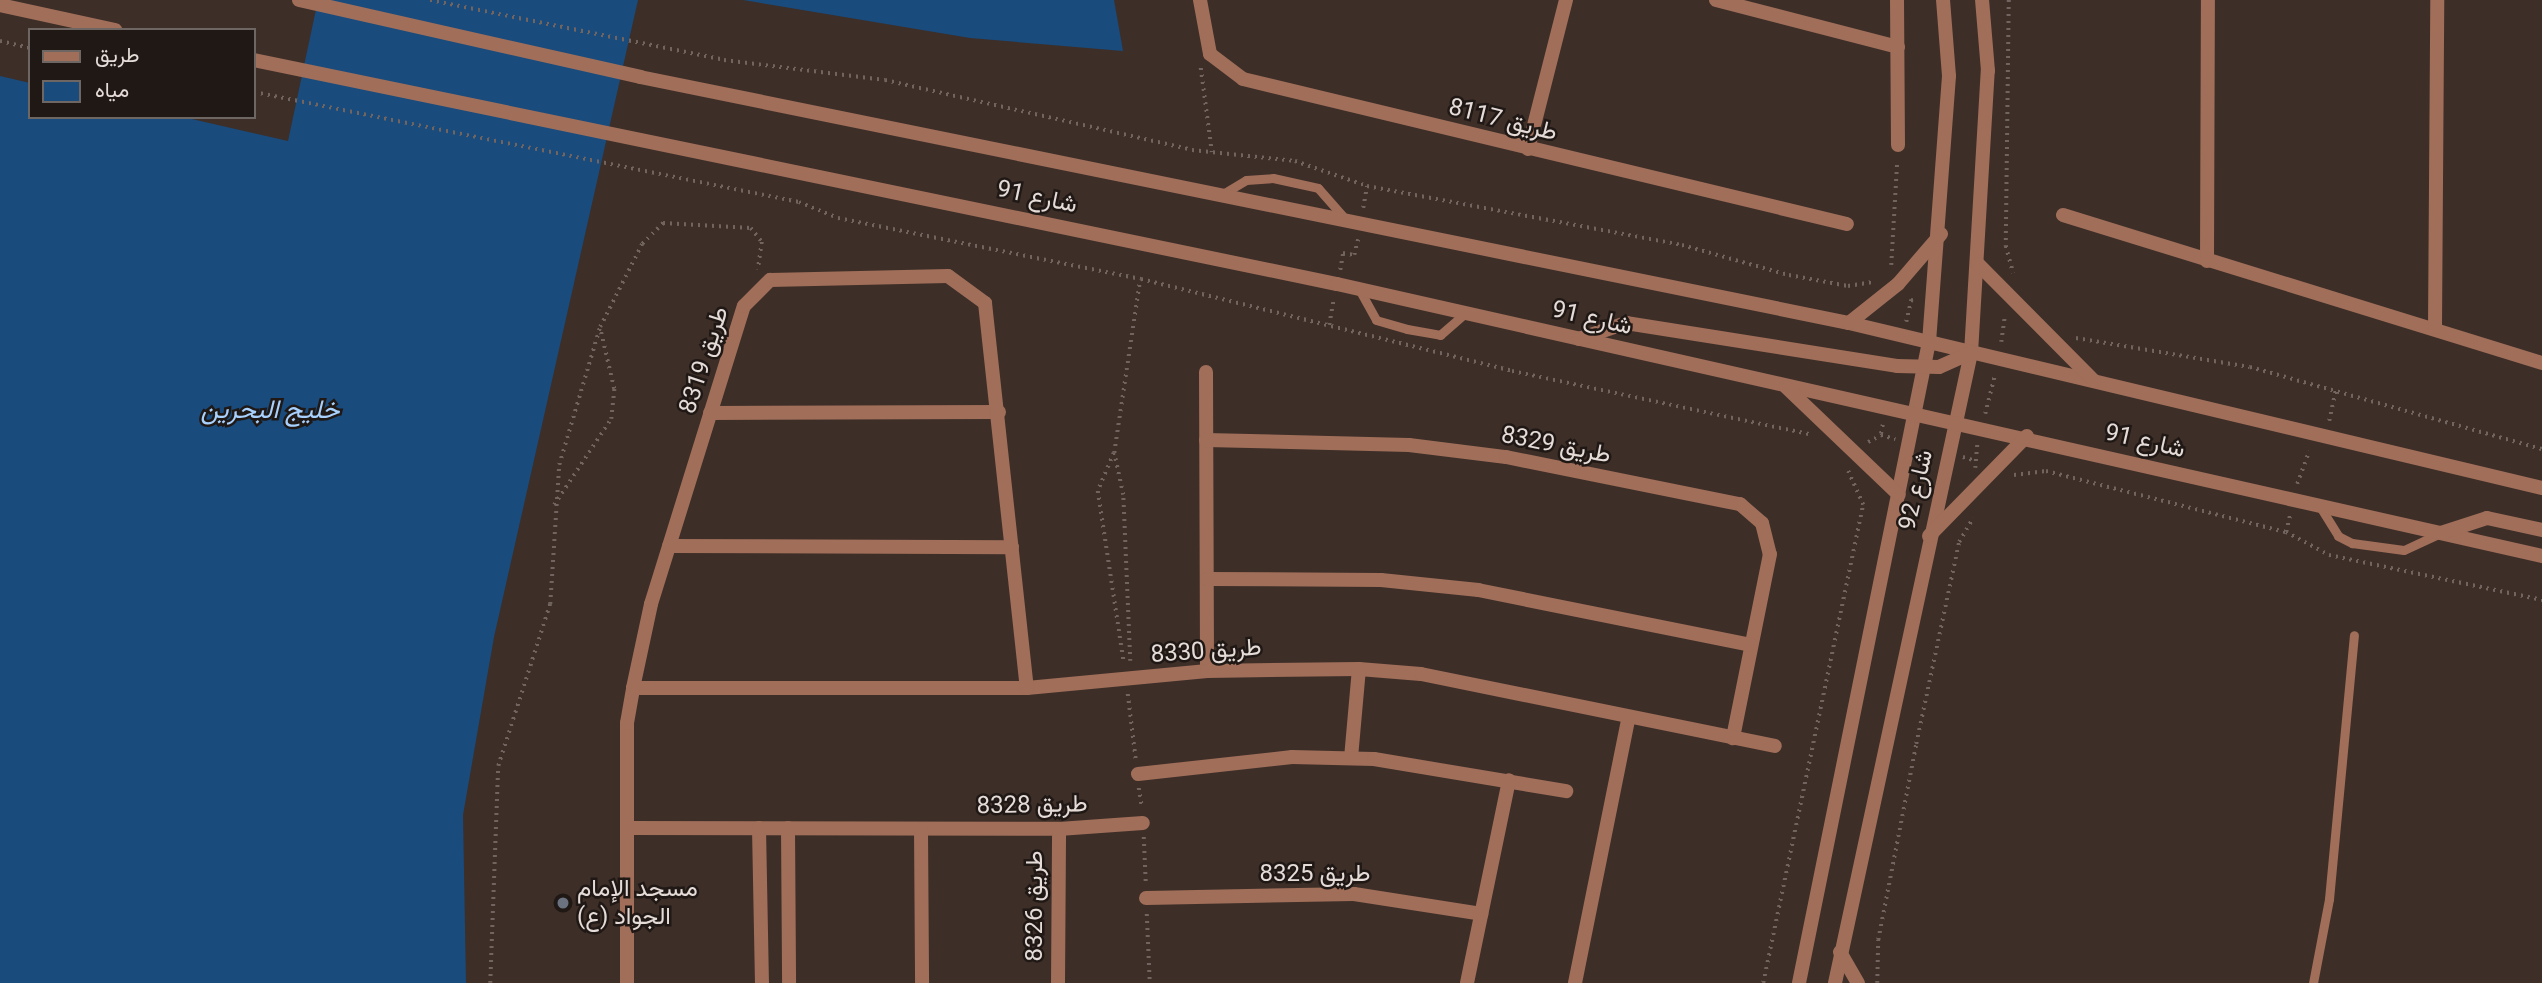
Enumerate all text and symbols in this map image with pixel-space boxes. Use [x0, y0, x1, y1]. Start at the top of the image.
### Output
legend [28, 28, 256, 119]
text: طريق [95, 43, 140, 67]
text: مياه [95, 78, 129, 102]
street label: طريق 8117 [1446, 93, 1560, 147]
street label: شارع 91 [994, 174, 1080, 220]
street label: شارع 91 [1549, 295, 1635, 341]
street label: طريق 8319 [673, 303, 735, 417]
water label: خليج البحرين [201, 394, 339, 426]
street label: شارع 91 [2102, 418, 2188, 464]
street label: طريق 8329 [1499, 420, 1613, 470]
street label: شارع 92 [1893, 447, 1939, 533]
street label: طريق 8330 [1150, 633, 1262, 669]
street label: طريق 8328 [976, 790, 1088, 820]
street label: طريق 8326 [1021, 851, 1049, 961]
street label: طريق 8325 [1260, 860, 1370, 888]
place label: مسجد الإمام الجواد (ع) [577, 875, 698, 931]
marker: مسجد الإمام الجواد (ع) [555, 895, 571, 911]

